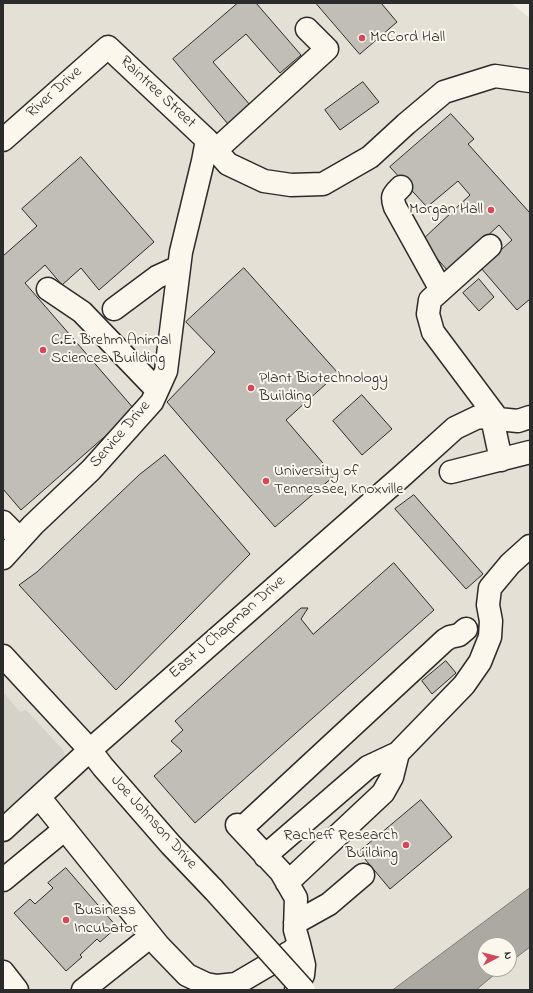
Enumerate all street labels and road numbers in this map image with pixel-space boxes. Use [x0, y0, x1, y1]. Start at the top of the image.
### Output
street label: Raintree Street [115, 53, 199, 133]
street label: River Drive [23, 63, 87, 123]
street label: Service Drive [86, 397, 156, 473]
street label: East J Chapman Drive [166, 572, 290, 684]
street label: Joe Johnson Drive [106, 772, 200, 874]

